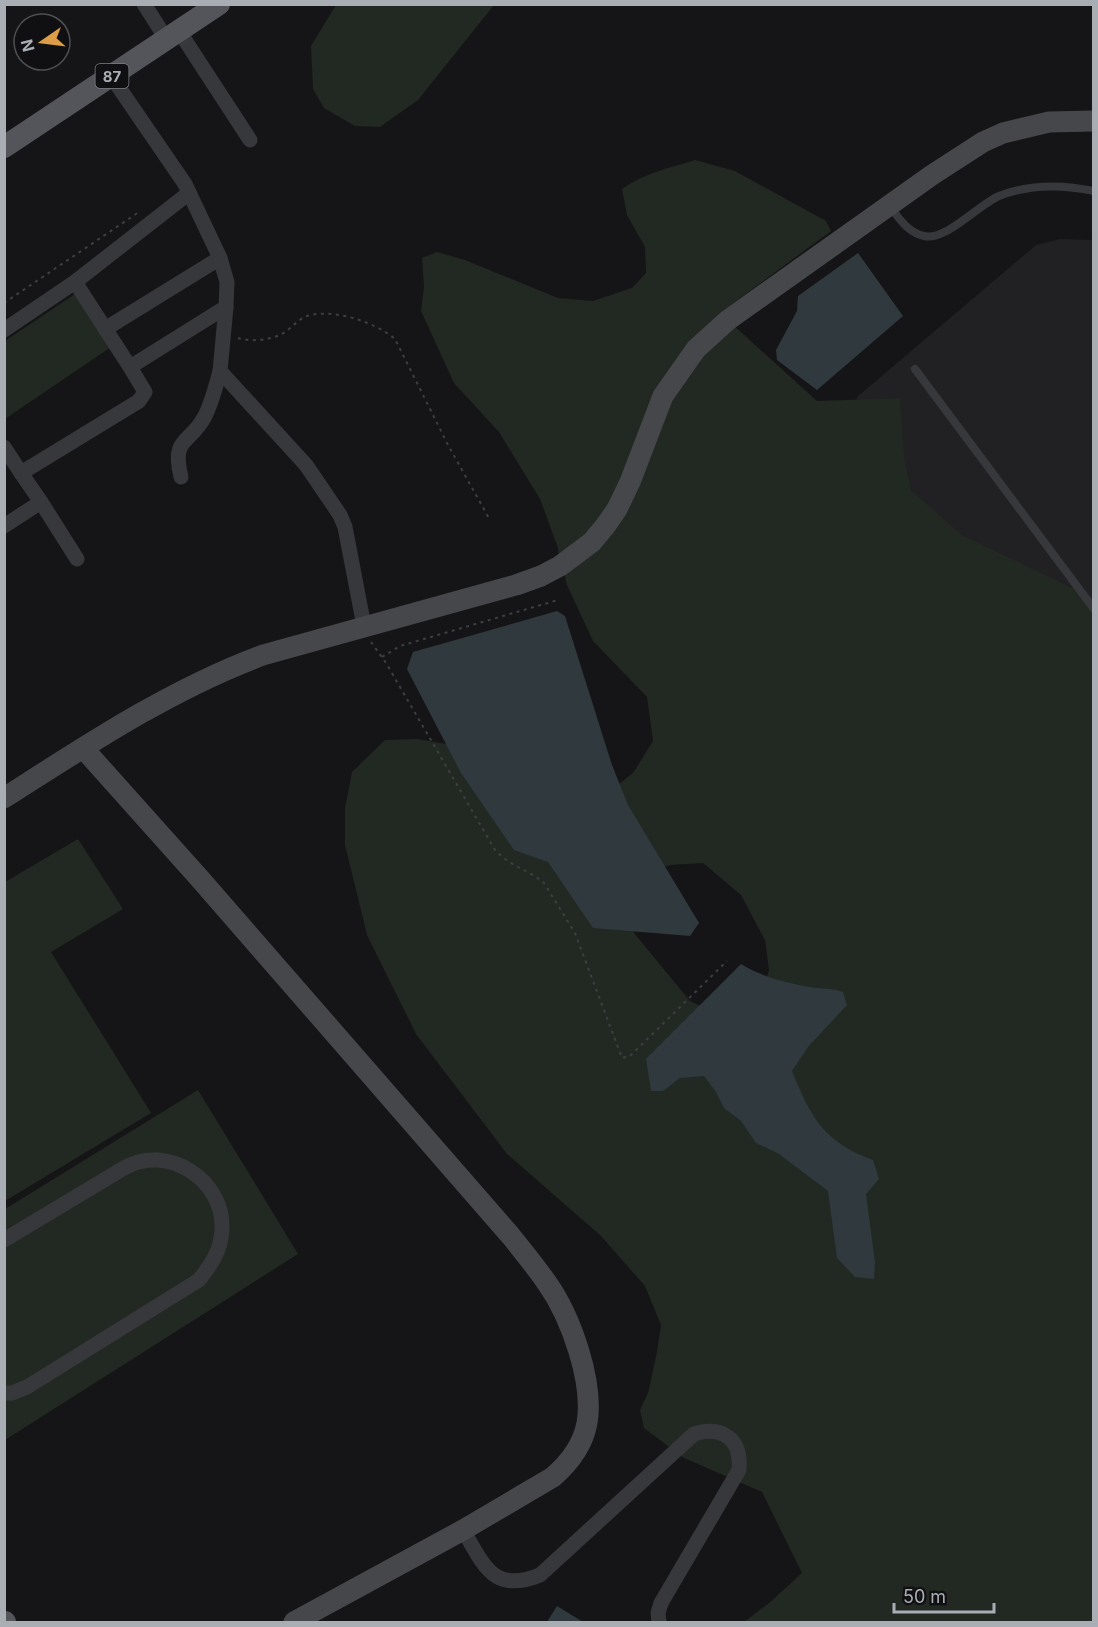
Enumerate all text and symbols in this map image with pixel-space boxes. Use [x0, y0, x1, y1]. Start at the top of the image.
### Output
north arrow [12, 12, 72, 72]
text: N [16, 37, 39, 54]
road number: 87 [96, 64, 128, 88]
scale bar [894, 1576, 994, 1614]
text: 50 m [903, 1586, 946, 1607]

